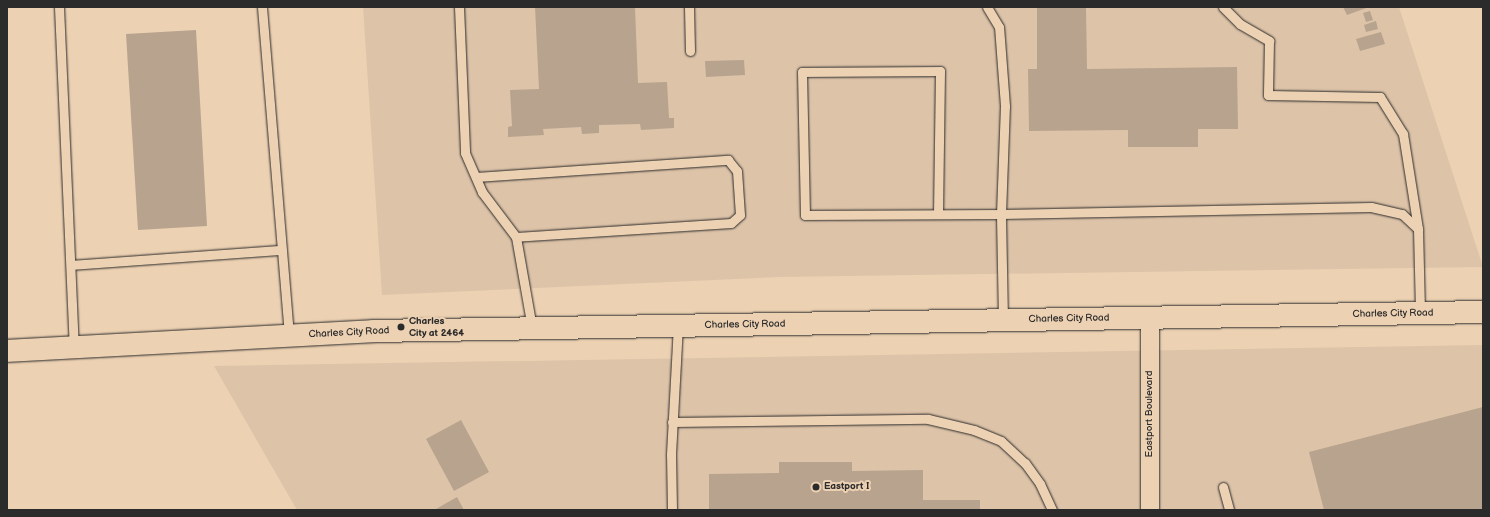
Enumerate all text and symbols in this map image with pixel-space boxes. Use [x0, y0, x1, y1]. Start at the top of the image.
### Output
street label: Charles City Road [1352, 307, 1434, 321]
street label: Charles City Road [1028, 312, 1110, 326]
place label: Charles City at 2464 [409, 315, 464, 338]
street label: Charles City Road [704, 318, 786, 332]
marker: Charles City at 2464 [396, 322, 406, 332]
street label: Charles City Road [308, 325, 390, 341]
street label: Eastport Boulevard [1144, 371, 1156, 457]
place label: Eastport I [824, 481, 869, 493]
marker: Eastport I [811, 482, 821, 492]

